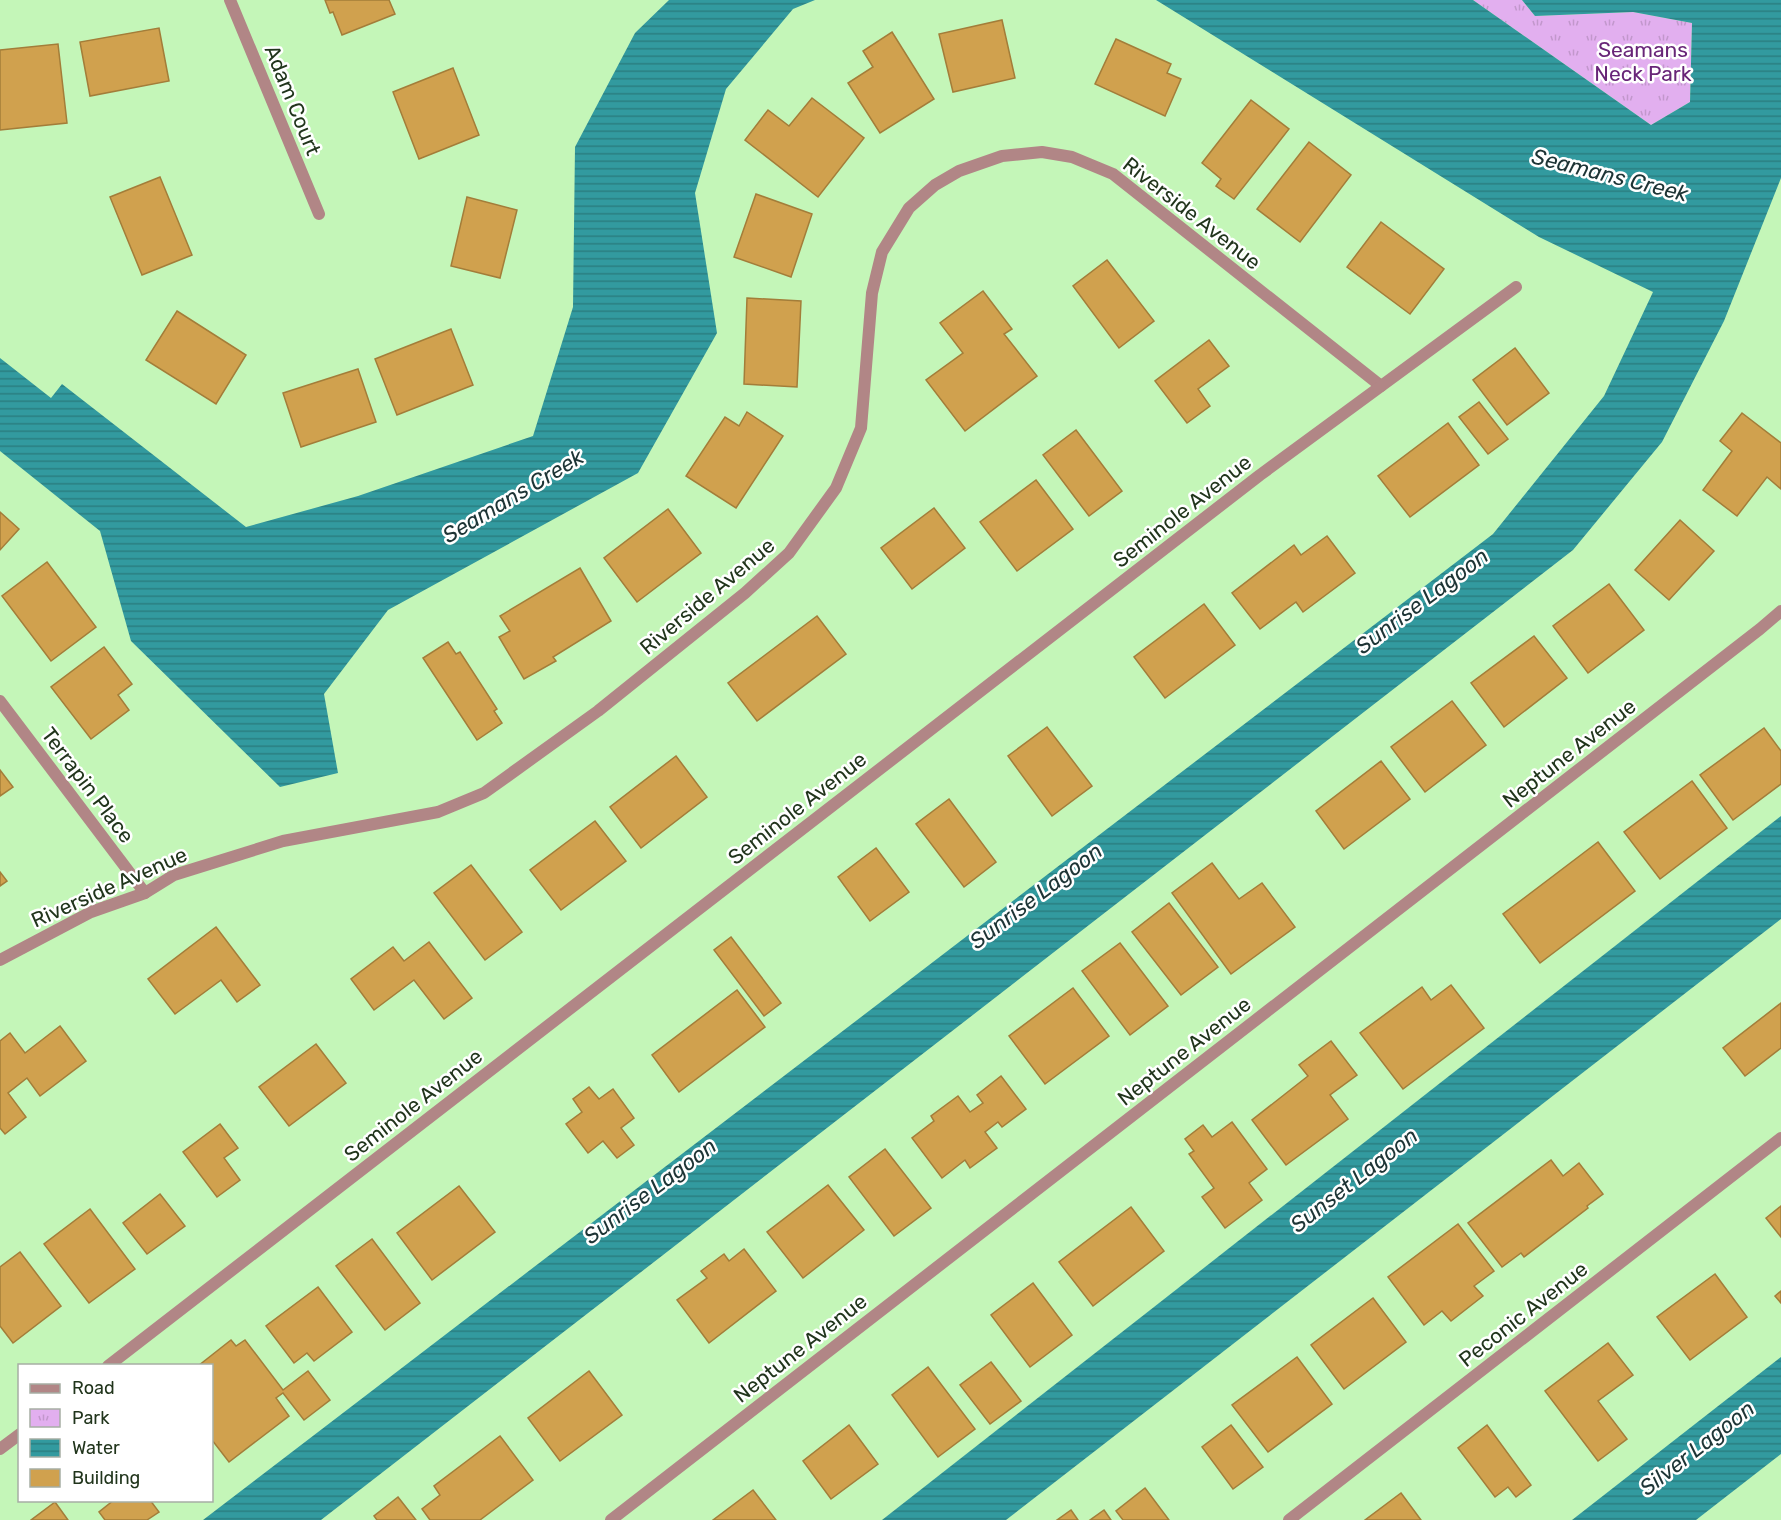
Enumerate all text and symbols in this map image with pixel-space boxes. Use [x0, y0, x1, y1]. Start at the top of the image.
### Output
park label: Seamans Neck Park [1594, 37, 1692, 86]
street label: Adam Court [260, 41, 326, 159]
water label: Seamans Creek [1529, 143, 1692, 208]
street label: Riverside Avenue [1118, 151, 1266, 275]
water label: Seamans Creek [437, 443, 589, 549]
street label: Seminole Avenue [1108, 449, 1256, 573]
street label: Riverside Avenue [635, 532, 779, 660]
water label: Sunrise Lagoon [1350, 542, 1494, 660]
street label: Neptune Avenue [1497, 693, 1641, 813]
street label: Terrapin Place [36, 722, 140, 848]
street label: Seminole Avenue [723, 746, 871, 870]
water label: Sunrise Lagoon [964, 837, 1108, 955]
street label: Riverside Avenue [27, 841, 191, 933]
street label: Neptune Avenue [1112, 991, 1256, 1111]
street label: Seminole Avenue [339, 1043, 487, 1167]
water label: Sunset Lagoon [1285, 1122, 1423, 1238]
water label: Sunrise Lagoon [578, 1132, 722, 1250]
street label: Peconic Avenue [1454, 1256, 1592, 1372]
street label: Neptune Avenue [728, 1288, 872, 1408]
legend [18, 1364, 213, 1502]
text: Road [72, 1377, 115, 1399]
water label: Silver Lagoon [1634, 1395, 1760, 1501]
text: Park [72, 1407, 110, 1429]
text: Water [72, 1437, 120, 1459]
text: Building [72, 1467, 140, 1489]

